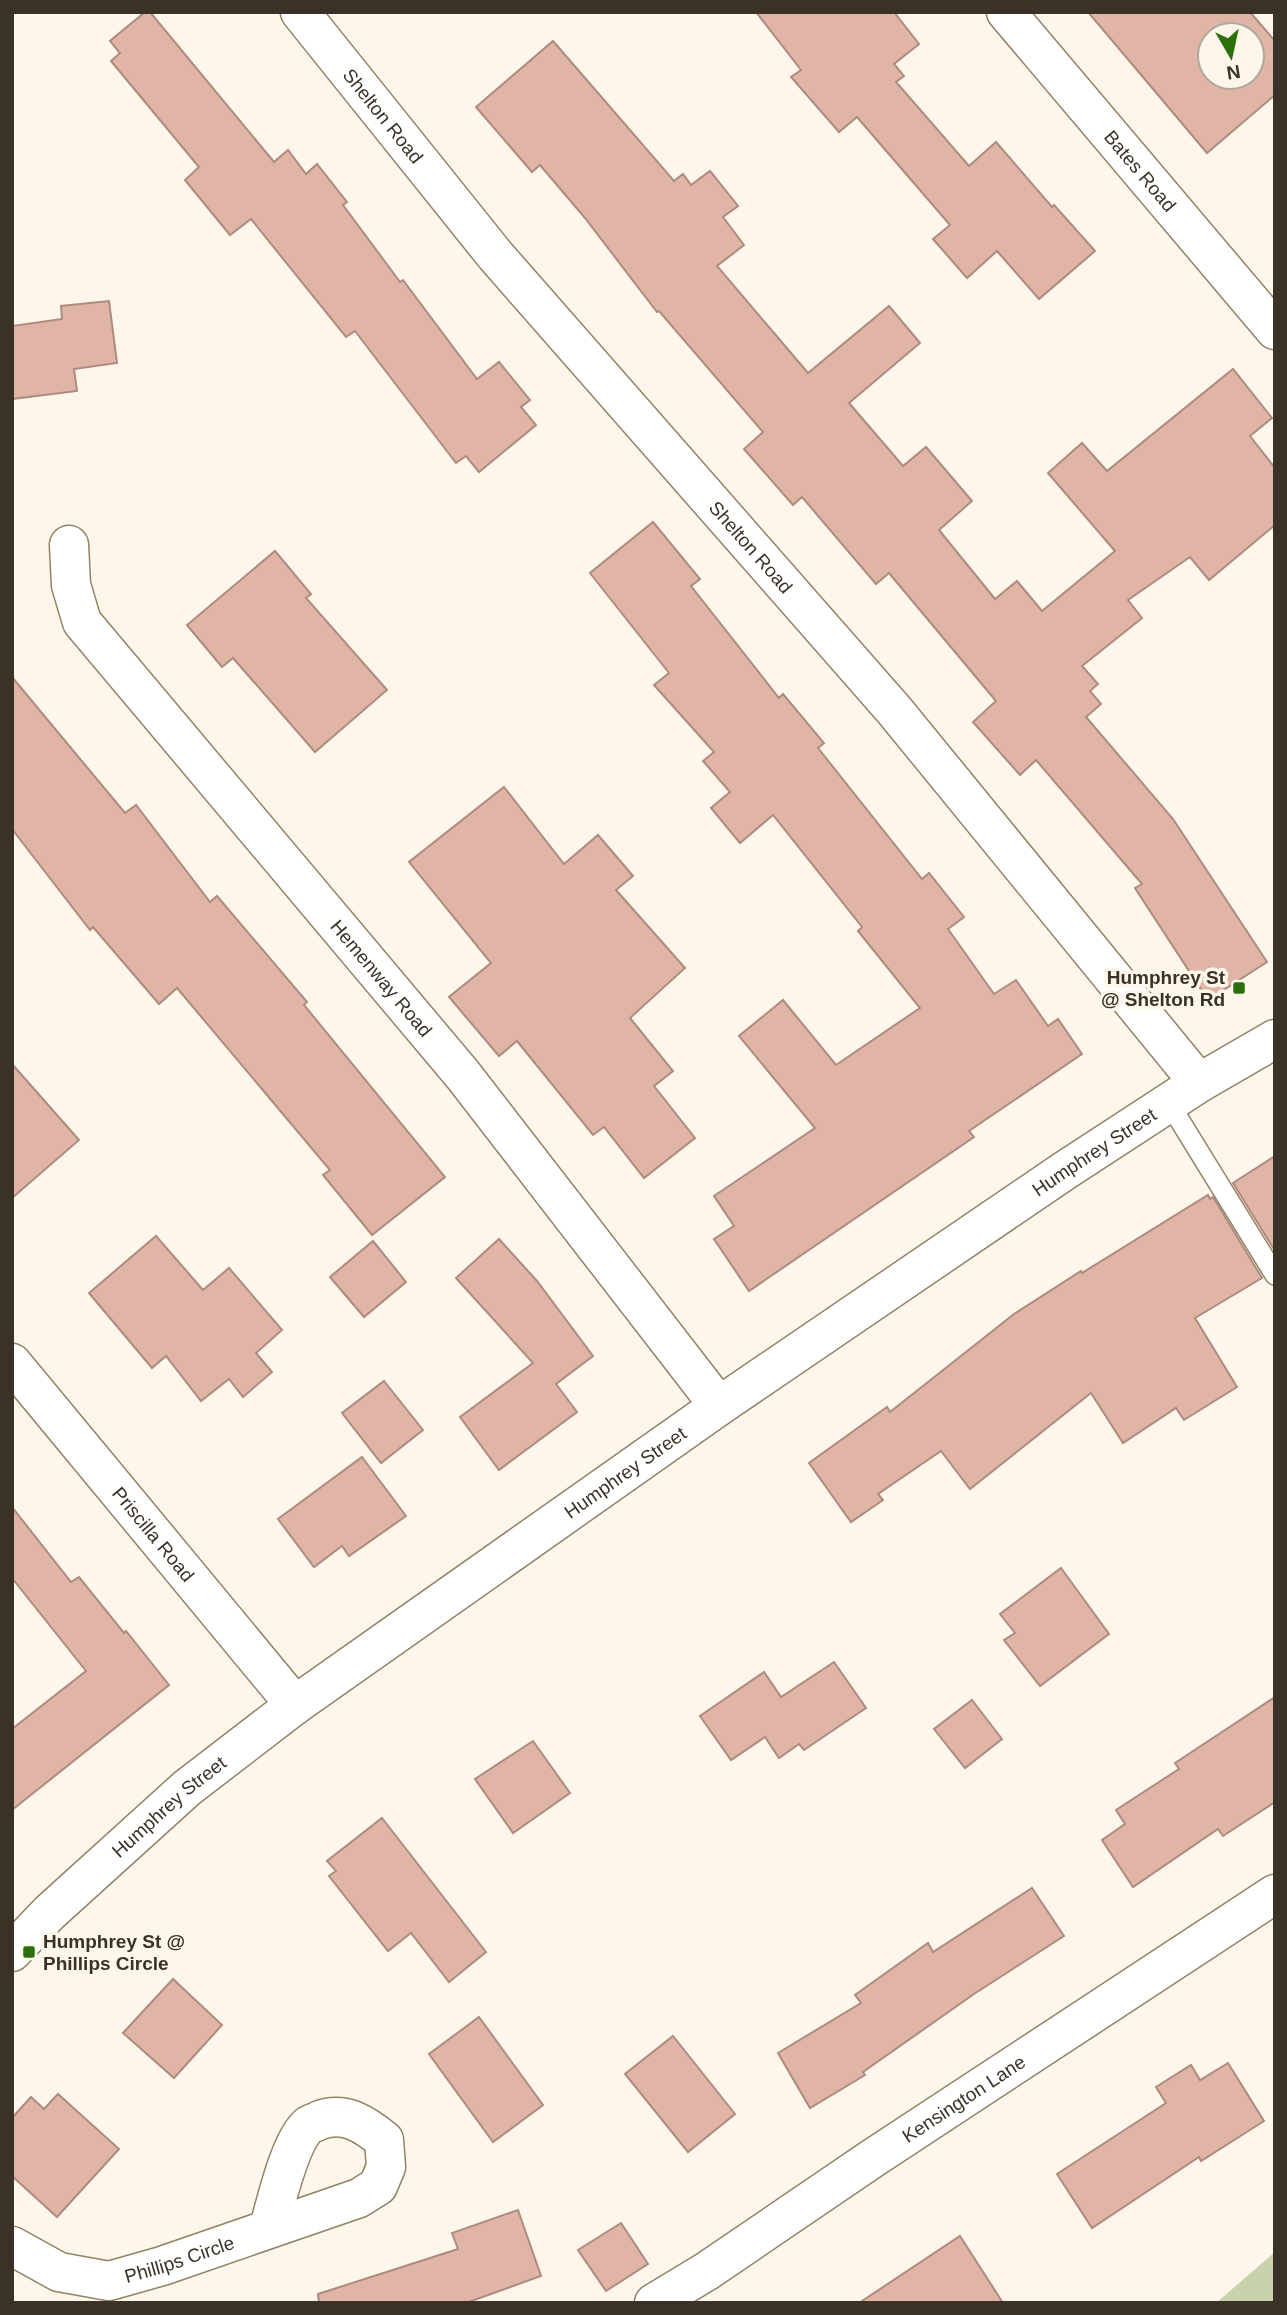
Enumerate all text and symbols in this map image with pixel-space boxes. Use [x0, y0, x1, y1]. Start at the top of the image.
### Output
north arrow [1196, 21, 1266, 91]
text: N [1225, 61, 1242, 84]
street label: Shelton Road [339, 64, 428, 167]
street label: Bates Road [1100, 126, 1180, 216]
street label: Shelton Road [705, 497, 797, 597]
street label: Hemenway Road [327, 916, 437, 1041]
place label: Humphrey St @ Shelton Rd [1101, 967, 1226, 1010]
marker: Humphrey St @ Shelton Rd [1231, 980, 1247, 996]
street label: Humphrey Street [1028, 1103, 1160, 1200]
street label: Humphrey Street [560, 1422, 690, 1522]
street label: Priscilla Road [108, 1483, 199, 1586]
street label: Humphrey Street [107, 1751, 230, 1861]
place label: Humphrey St @ Phillips Circle [43, 1931, 185, 1974]
marker: Humphrey St @ Phillips Circle [21, 1944, 37, 1960]
street label: Kensington Lane [898, 2051, 1029, 2147]
street label: Phillips Circle [122, 2231, 237, 2287]

